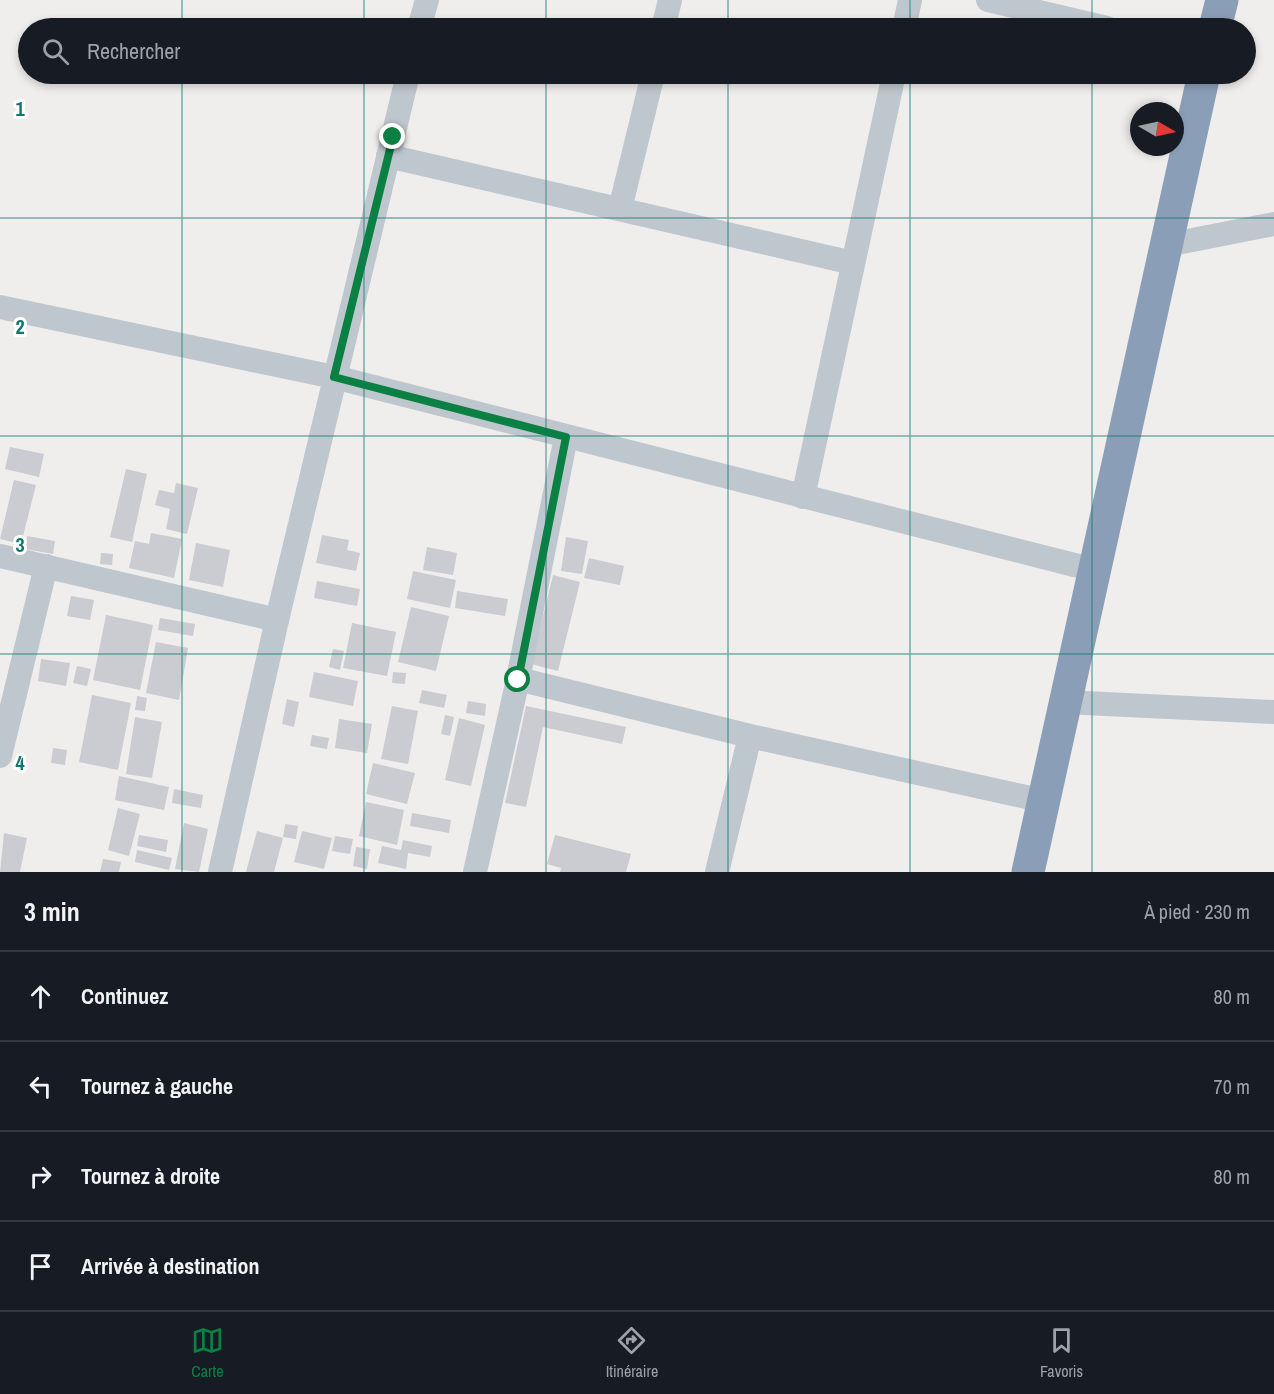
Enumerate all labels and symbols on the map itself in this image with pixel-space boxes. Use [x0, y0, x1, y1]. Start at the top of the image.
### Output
text: 1 [15, 95, 25, 122]
north arrow [1130, 102, 1184, 156]
route end [379, 123, 405, 149]
text: 2 [15, 313, 25, 340]
text: 3 [15, 531, 25, 558]
route start [504, 666, 530, 692]
text: 4 [15, 749, 25, 776]

